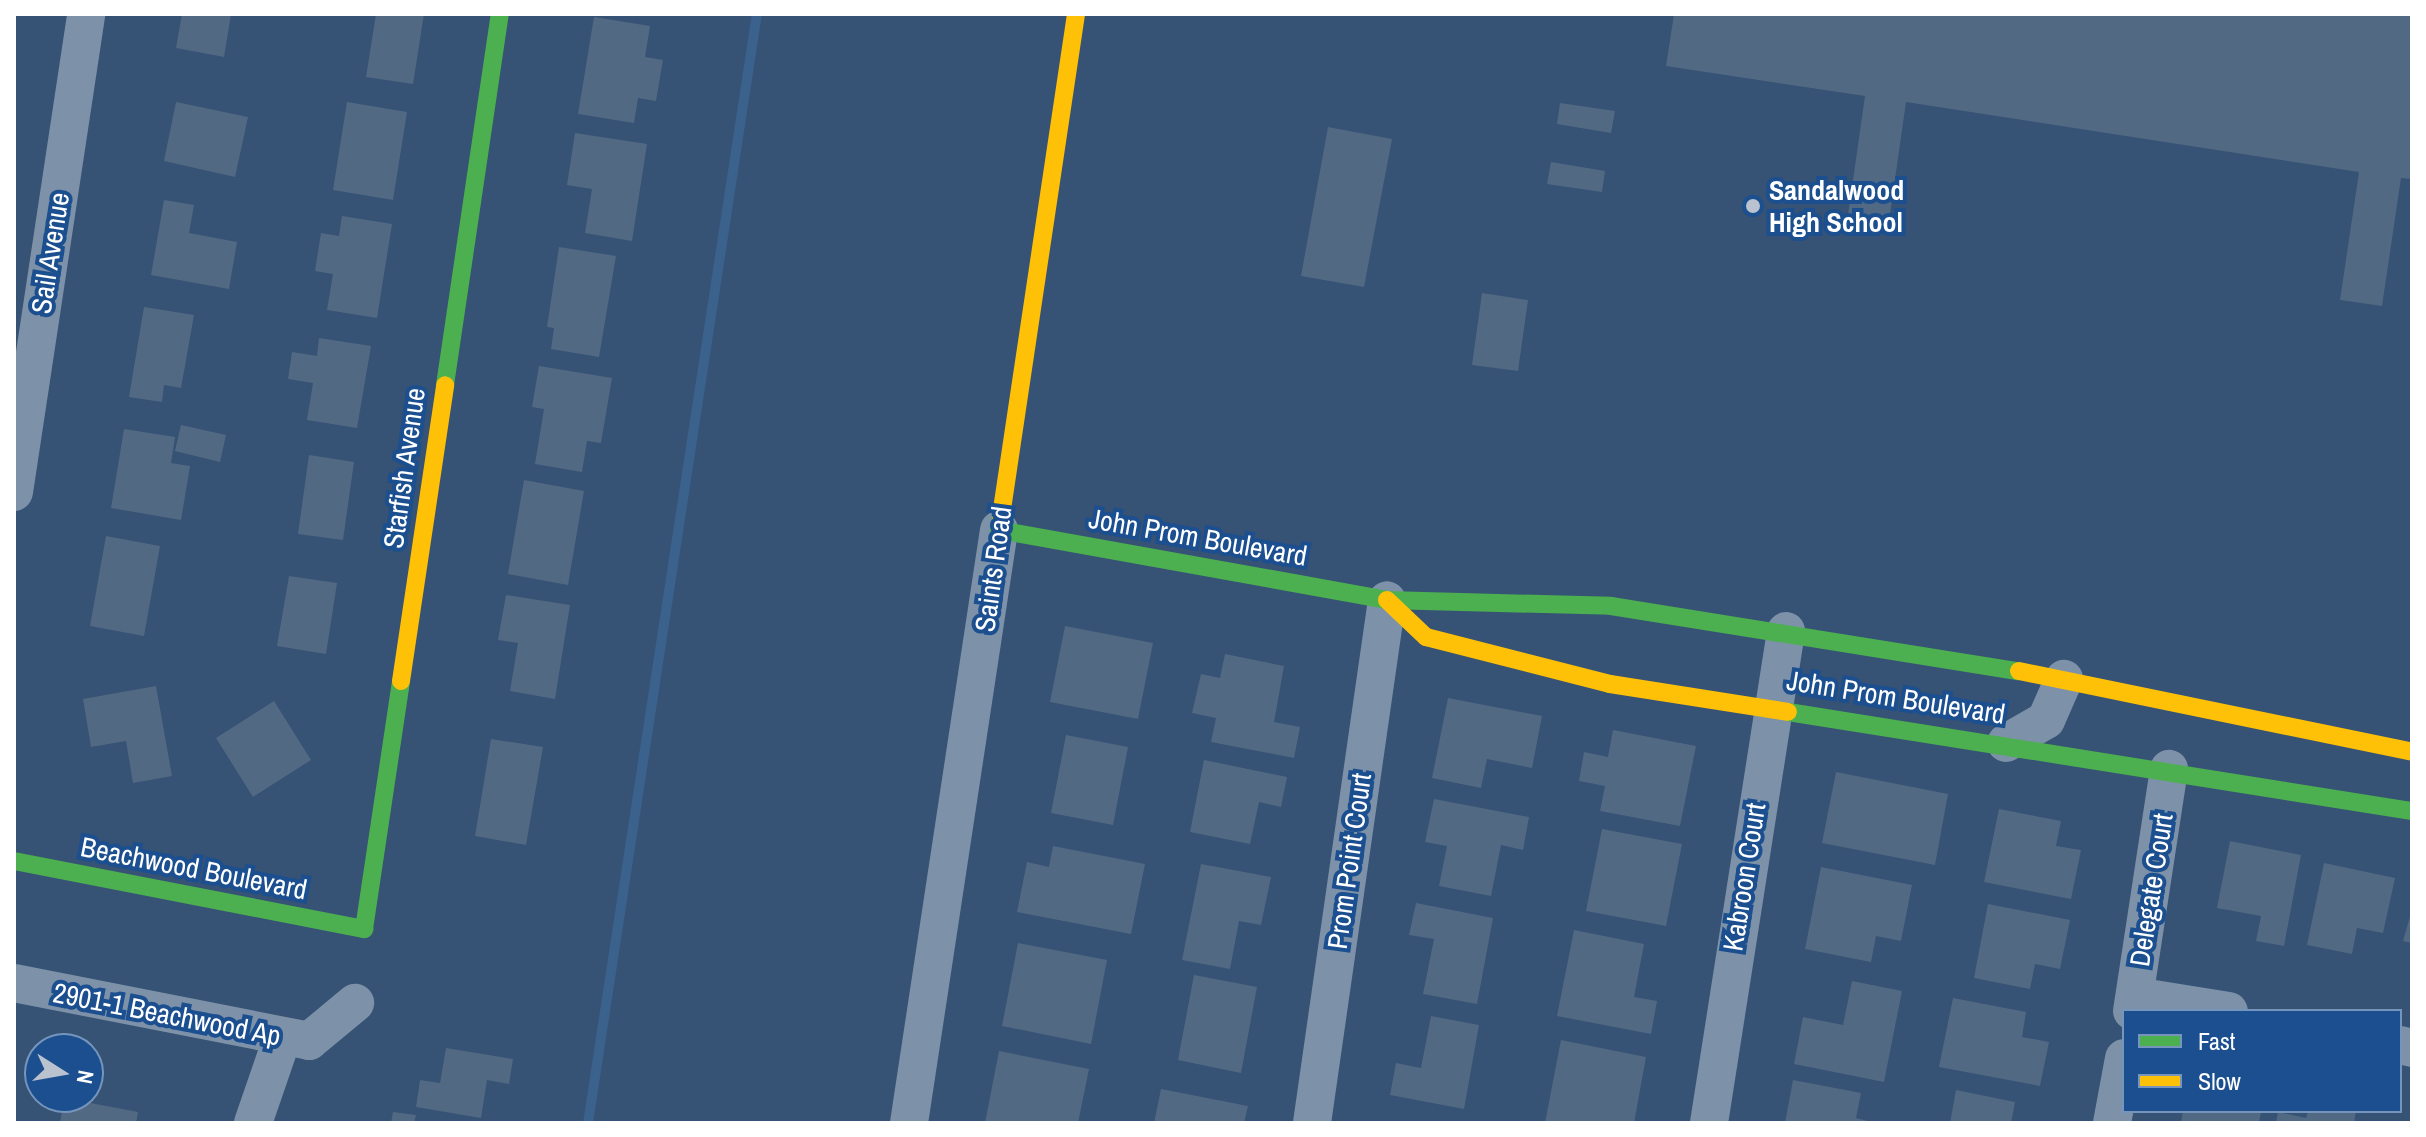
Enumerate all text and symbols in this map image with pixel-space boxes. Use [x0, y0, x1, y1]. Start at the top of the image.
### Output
place label: Sandalwood High School [1769, 173, 1904, 239]
street label: Sail Avenue [24, 189, 76, 317]
marker: Sandalwood High School [1744, 197, 1762, 215]
street label: Starfish Avenue [376, 385, 432, 551]
street label: John Prom Boulevard [1086, 501, 1310, 573]
street label: Saints Road [968, 504, 1018, 634]
street label: John Prom Boulevard [1784, 663, 2008, 731]
street label: Prom Point Court [1320, 771, 1378, 951]
street label: Kabroon Court [1716, 801, 1772, 953]
street label: Delegate Court [2122, 811, 2180, 969]
street label: Beachwood Boulevard [78, 830, 310, 906]
street label: 2901-1 Beachwood Ap [50, 975, 284, 1053]
legend [2122, 1009, 2402, 1113]
text: Fast [2198, 1025, 2235, 1057]
north arrow [24, 1033, 104, 1113]
text: Slow [2198, 1065, 2241, 1097]
text: N [70, 1068, 102, 1086]

